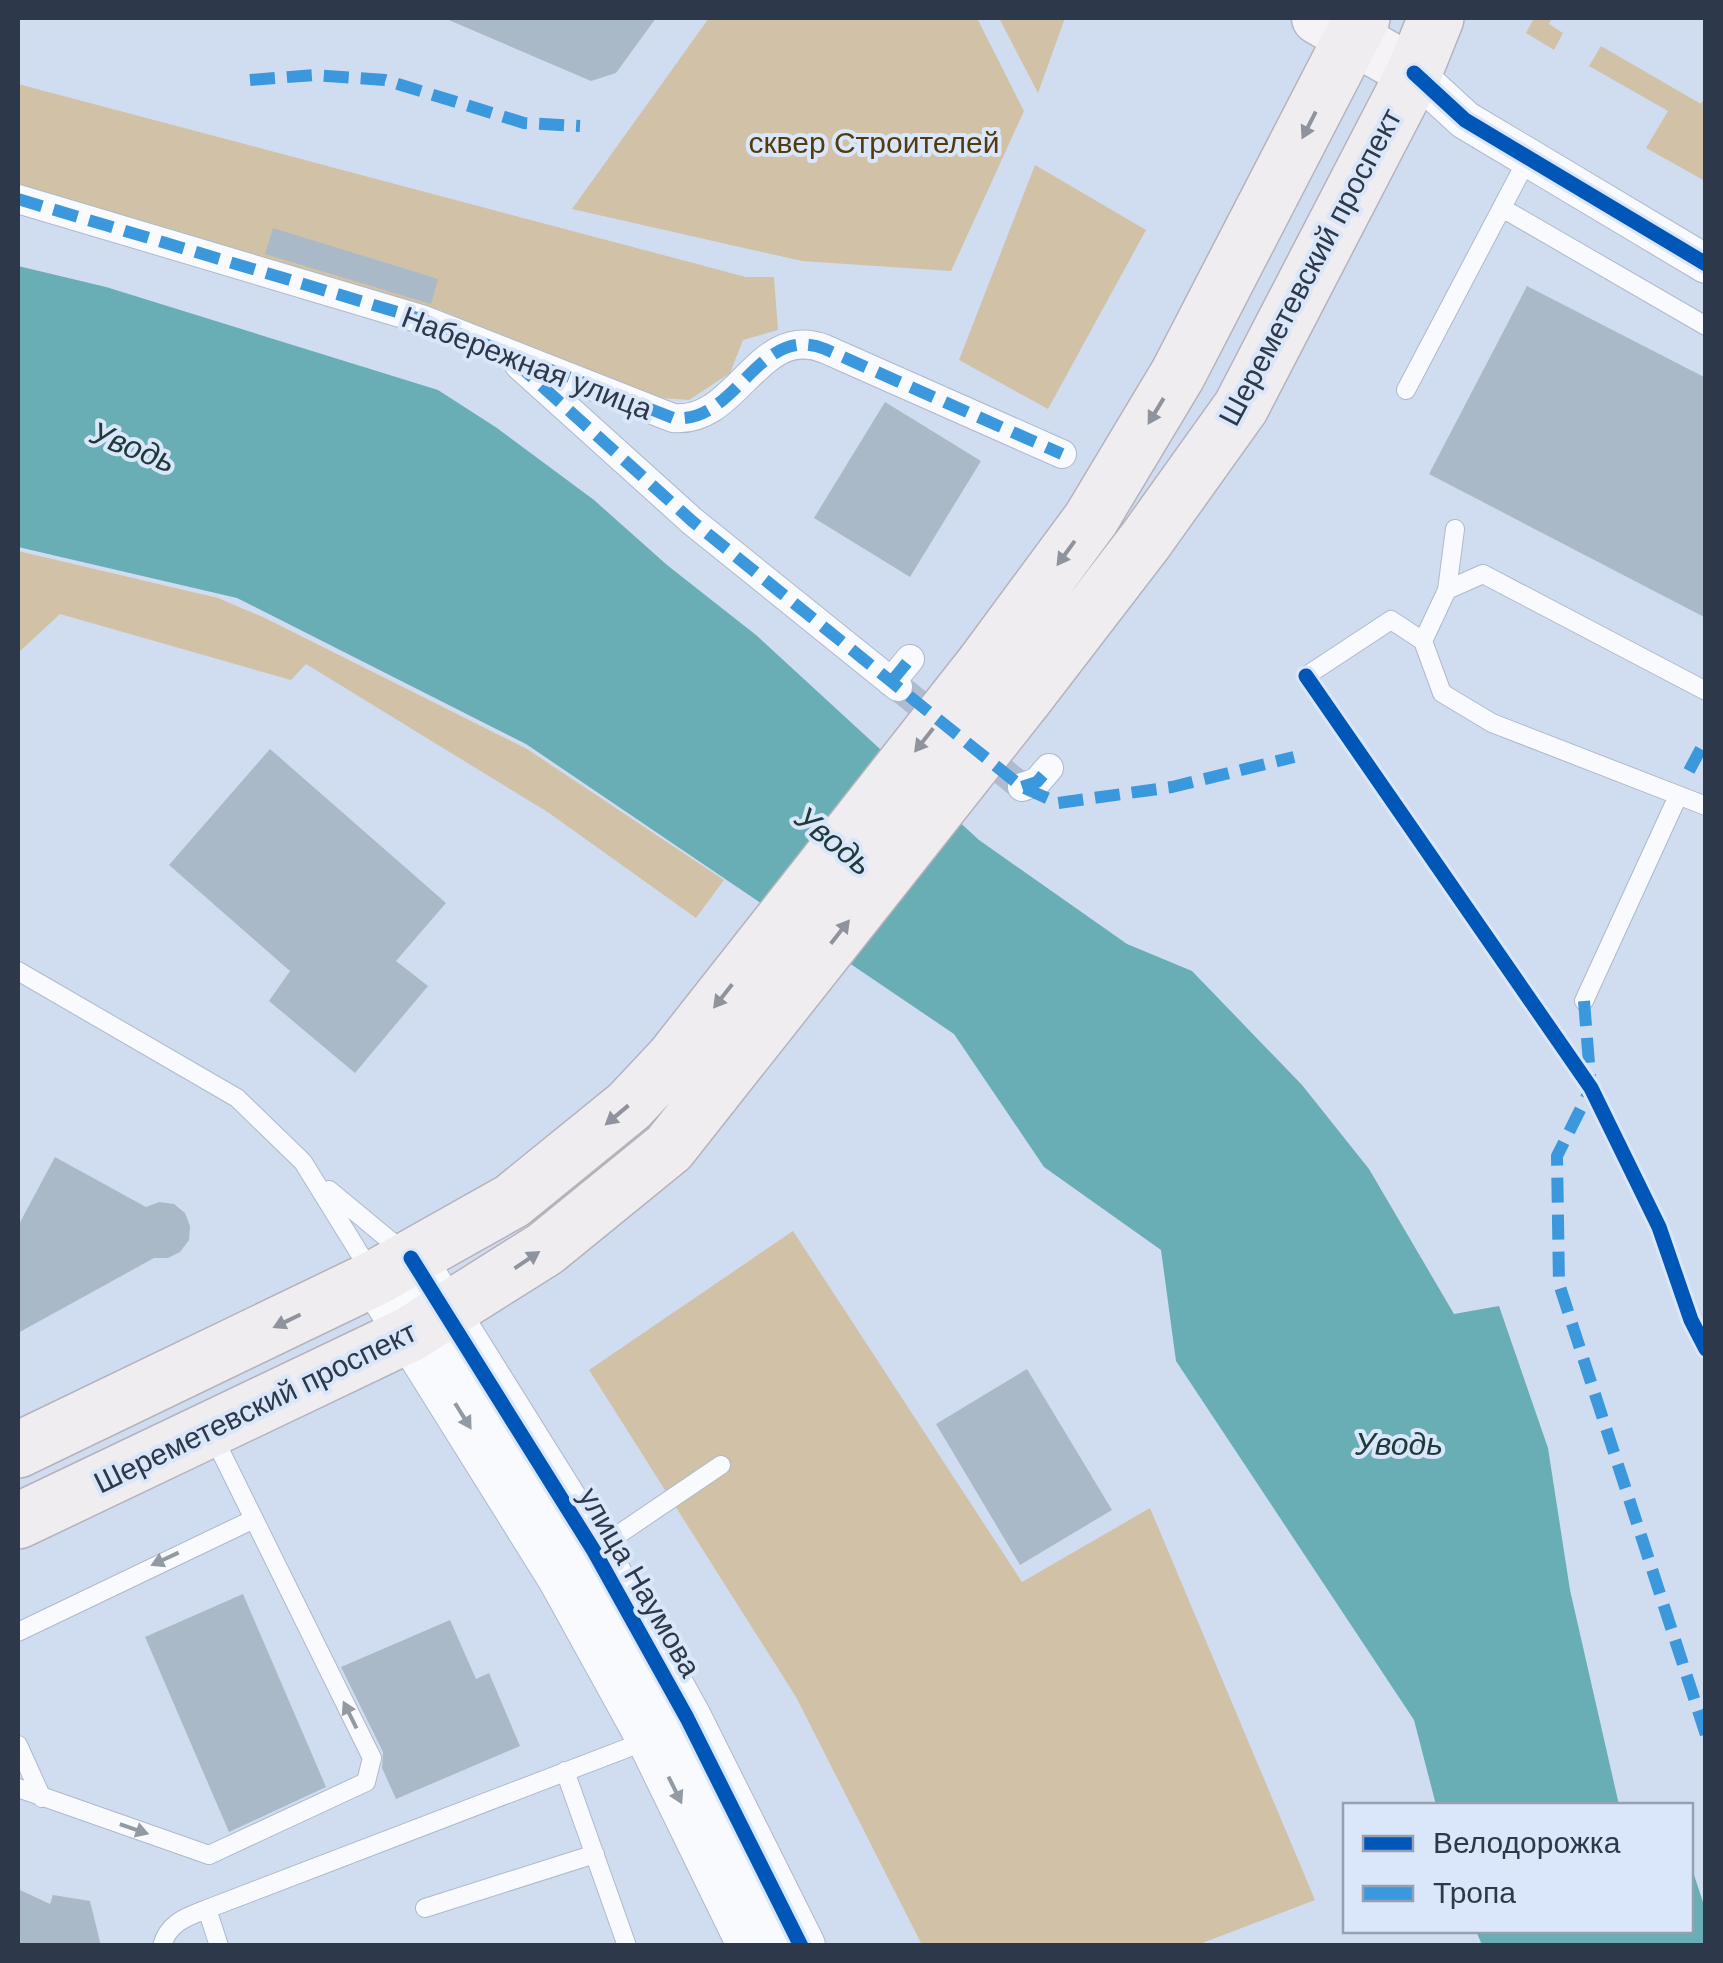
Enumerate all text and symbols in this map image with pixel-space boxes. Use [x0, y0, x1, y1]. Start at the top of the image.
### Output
street label: Шереметевский проспект [1212, 103, 1408, 431]
one-way arrow [1301, 110, 1318, 139]
park label: сквер Строителей [748, 126, 1000, 159]
street label: Набережная улица [397, 300, 657, 426]
one-way arrow [1148, 397, 1165, 425]
water label: Уводь [85, 414, 181, 480]
one-way arrow [1057, 540, 1076, 566]
one-way arrow [914, 727, 935, 753]
water label: Уводь [788, 799, 880, 883]
one-way arrow [829, 919, 850, 945]
one-way arrow [713, 983, 734, 1009]
one-way arrow [605, 1104, 630, 1125]
one-way arrow [514, 1252, 541, 1270]
one-way arrow [272, 1312, 301, 1329]
street label: Шереметевский проспект [89, 1314, 422, 1499]
one-way arrow [454, 1402, 471, 1430]
water label: Уводь [1354, 1426, 1443, 1462]
street label: улица Наумова [572, 1481, 708, 1683]
one-way arrow [150, 1551, 179, 1568]
one-way arrow [342, 1700, 359, 1729]
one-way arrow [667, 1775, 684, 1804]
legend [1343, 1803, 1693, 1933]
one-way arrow [120, 1823, 150, 1838]
text: Велодорожка [1433, 1826, 1621, 1859]
text: Тропа [1433, 1876, 1516, 1909]

